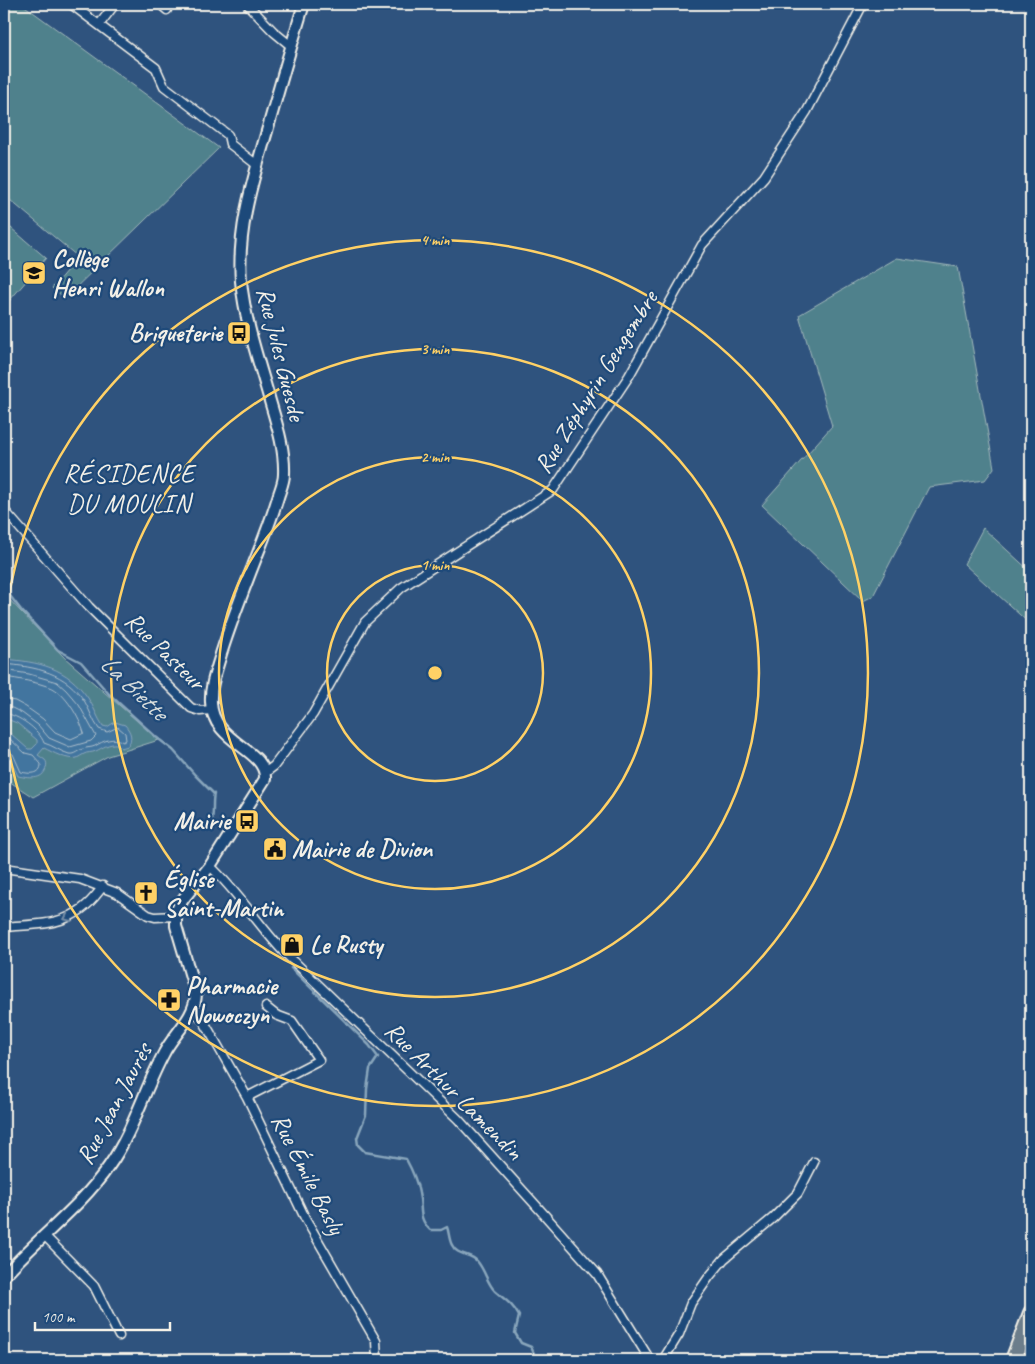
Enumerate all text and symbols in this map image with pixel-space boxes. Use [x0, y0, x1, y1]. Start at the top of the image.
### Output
text: 4 min [421, 231, 450, 250]
place label: Collège Henri Wallon [52, 243, 165, 304]
school or university icon: Collège Henri Wallon [21, 260, 47, 286]
street label: Rue Zéphyrin Gengembre [527, 283, 666, 479]
street label: Rue Jules Guesde [249, 284, 313, 426]
place label: Briqueterie [129, 317, 224, 349]
bus stop icon: Briqueterie [226, 320, 252, 346]
text: 3 min [421, 340, 450, 359]
text: 2 min [421, 448, 450, 467]
district label: RÉSIDENCE DU MOULIN [63, 457, 197, 520]
text: 1 min [421, 556, 450, 575]
street label: Rue Pasteur [118, 605, 214, 699]
water label: La Biette [93, 647, 178, 730]
centre of rings [426, 664, 444, 682]
place label: Mairie [173, 805, 233, 837]
bus stop icon: Mairie [234, 808, 260, 834]
place label: Mairie de Divion [292, 833, 434, 865]
public building icon: Mairie de Divion [262, 836, 288, 862]
place label: Église Saint-Martin [164, 863, 285, 924]
church icon: Église Saint-Martin [133, 880, 159, 906]
one-way arrow [63, 911, 72, 922]
place label: Le Rusty [310, 929, 385, 961]
shop icon: Le Rusty [279, 932, 305, 958]
place label: Pharmacie Nowoczyn [186, 970, 279, 1031]
pharmacy icon: Pharmacie Nowoczyn [156, 987, 182, 1013]
street label: Rue Arthur Lamendin [378, 1015, 531, 1168]
street label: Rue Jean Jaurès [69, 1036, 160, 1170]
street label: Rue Émile Basly [264, 1108, 353, 1241]
scale bar [35, 1299, 170, 1331]
text: 100 m [42, 1308, 76, 1327]

